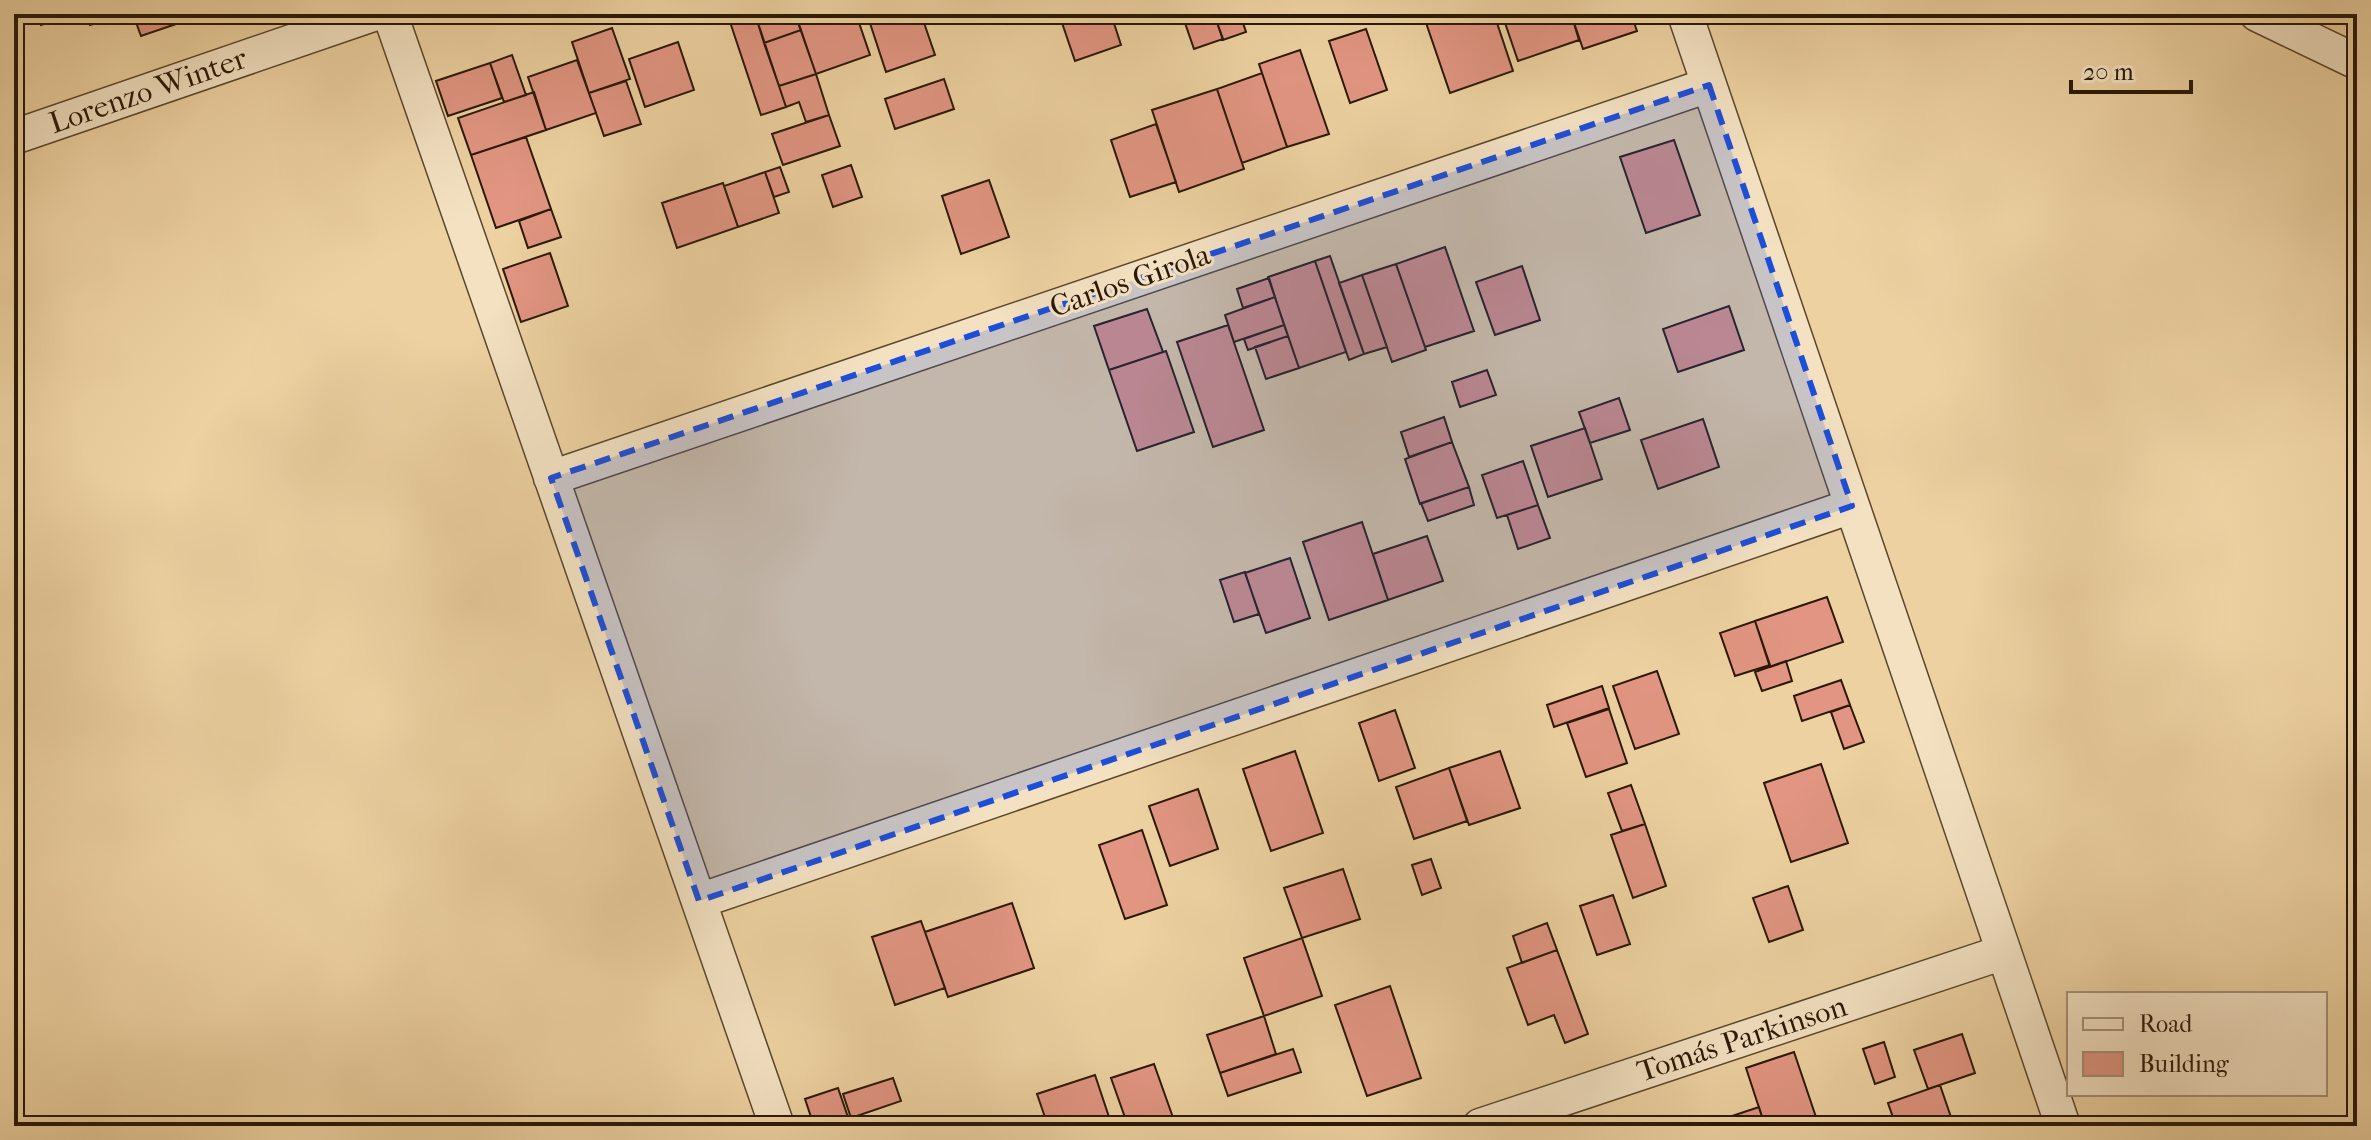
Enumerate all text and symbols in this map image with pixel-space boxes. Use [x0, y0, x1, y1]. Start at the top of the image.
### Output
street label: Lorenzo Winter [45, 41, 252, 141]
scale bar [2071, 44, 2191, 94]
text: 20 m [2083, 58, 2134, 86]
street label: Carlos Girola [1045, 237, 1216, 325]
street label: Tomás Parkinson [1633, 988, 1852, 1089]
legend [2067, 992, 2327, 1096]
text: Road [2139, 1010, 2193, 1038]
text: Building [2139, 1050, 2230, 1078]

